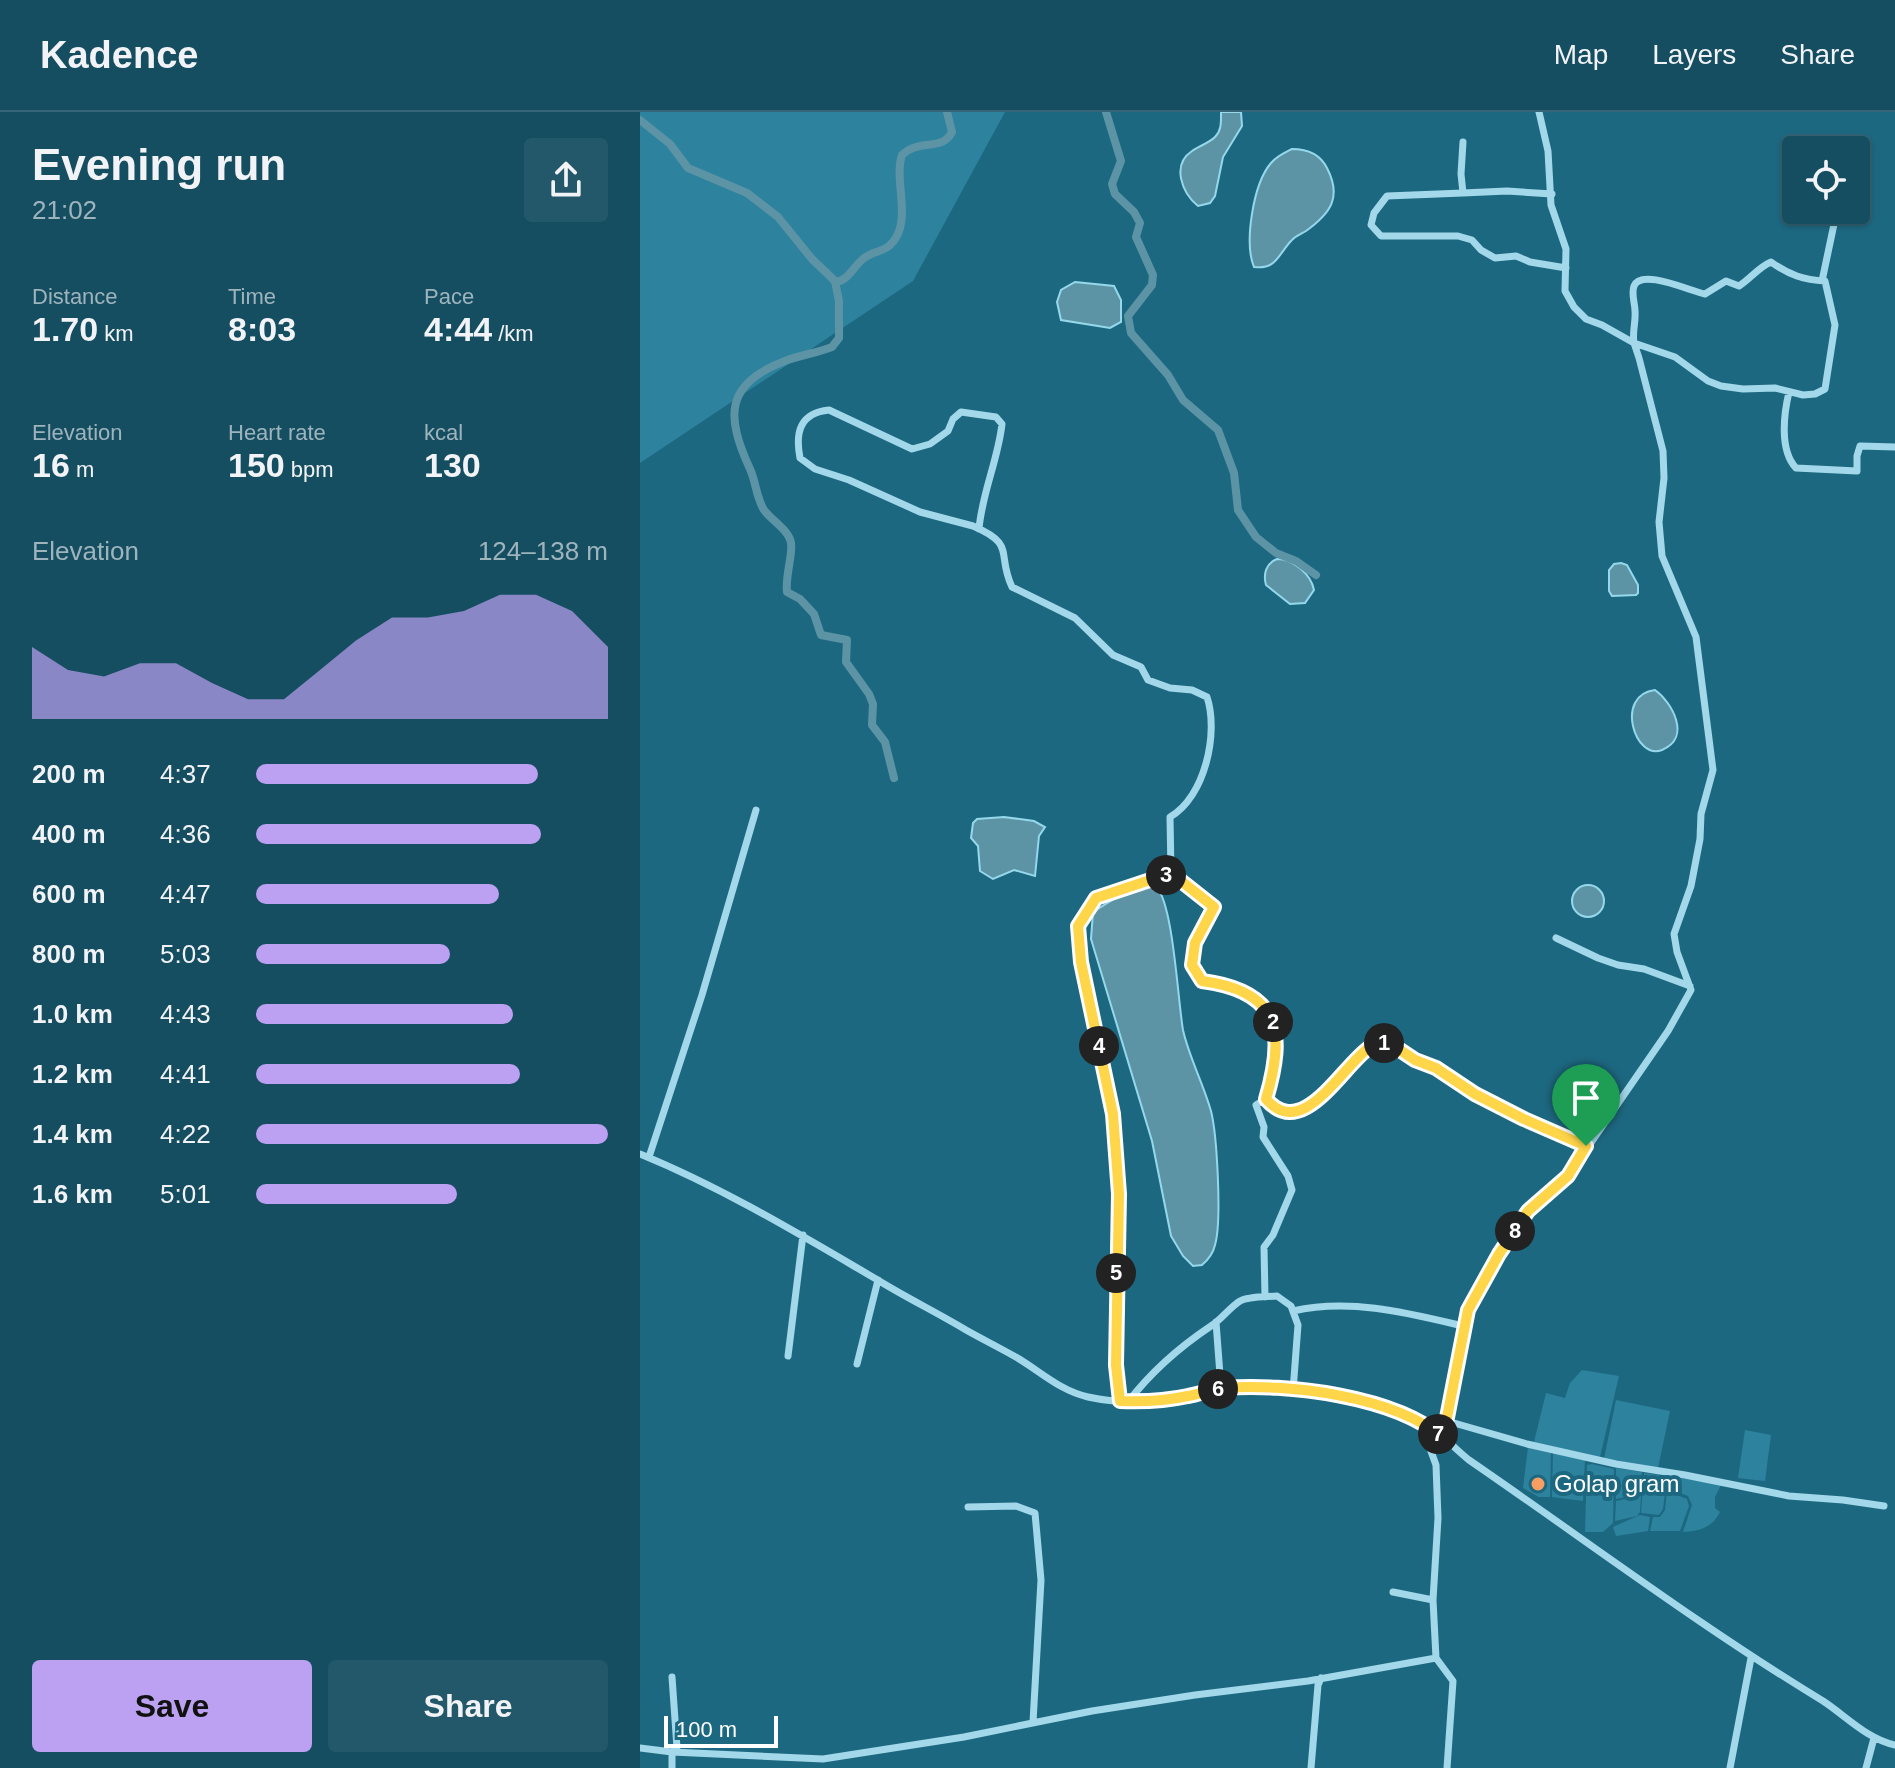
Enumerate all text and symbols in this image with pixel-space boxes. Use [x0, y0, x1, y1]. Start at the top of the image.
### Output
text: Kadence [40, 34, 198, 76]
text: Map [1554, 39, 1608, 70]
text: Layers [1652, 39, 1736, 70]
text: Share [1780, 39, 1855, 70]
map controls [1782, 136, 1870, 224]
button: locate [1782, 136, 1870, 224]
button: share [524, 138, 608, 222]
text: Evening run [32, 140, 286, 189]
text: 21:02 [32, 195, 97, 225]
text: Distance [32, 284, 118, 309]
text: Time [228, 284, 276, 309]
text: Pace [424, 284, 474, 309]
text: 1.70 [32, 310, 98, 348]
text: 8:03 [228, 310, 296, 348]
text: 4:44 [424, 310, 492, 348]
text: km [98, 321, 134, 346]
text: /km [492, 321, 534, 346]
text: Elevation [32, 420, 123, 445]
text: Heart rate [228, 420, 326, 445]
text: kcal [424, 420, 463, 445]
text: 16 [32, 446, 70, 484]
text: 150 [228, 446, 285, 484]
text: 130 [424, 446, 481, 484]
text: m [70, 457, 94, 482]
text: bpm [285, 457, 334, 482]
text: Elevation [32, 536, 139, 566]
text: 124–138 m [478, 536, 608, 566]
text: 200 m [32, 759, 106, 789]
text: 4:37 [160, 759, 211, 789]
text: 400 m [32, 819, 106, 849]
text: 4:36 [160, 819, 211, 849]
pin: 3 [1146, 855, 1186, 895]
text: 3 [1160, 862, 1172, 887]
text: 600 m [32, 879, 106, 909]
text: 4:47 [160, 879, 211, 909]
text: 800 m [32, 939, 106, 969]
text: 5:03 [160, 939, 211, 969]
text: 1.0 km [32, 999, 113, 1029]
text: 4:43 [160, 999, 211, 1029]
pin: 2 [1253, 1002, 1293, 1042]
text: 2 [1267, 1009, 1279, 1034]
pin: 1 [1364, 1023, 1404, 1063]
pin: 4 [1079, 1026, 1119, 1066]
text: 1 [1378, 1030, 1390, 1055]
text: 4 [1093, 1033, 1105, 1058]
text: 1.2 km [32, 1059, 113, 1089]
text: 4:41 [160, 1059, 211, 1089]
pin [1552, 1064, 1620, 1146]
icon: arrive [1564, 1076, 1608, 1120]
text: 1.4 km [32, 1119, 113, 1149]
text: 4:22 [160, 1119, 211, 1149]
text: 1.6 km [32, 1179, 113, 1209]
text: 5:01 [160, 1179, 211, 1209]
pin: 8 [1495, 1211, 1535, 1251]
text: 8 [1509, 1218, 1521, 1243]
pin: 5 [1096, 1253, 1136, 1293]
text: 5 [1110, 1260, 1122, 1285]
pin: 6 [1198, 1369, 1238, 1409]
text: 6 [1212, 1376, 1224, 1401]
pin: 7 [1418, 1414, 1458, 1454]
text: 7 [1432, 1421, 1444, 1446]
place label: Golap gram [1554, 1470, 1679, 1497]
marker: Golap gram [1529, 1475, 1547, 1493]
button: Save [32, 1660, 312, 1752]
button: Share [328, 1660, 608, 1752]
scale bar [664, 1712, 778, 1748]
text: 100 m [676, 1717, 737, 1742]

